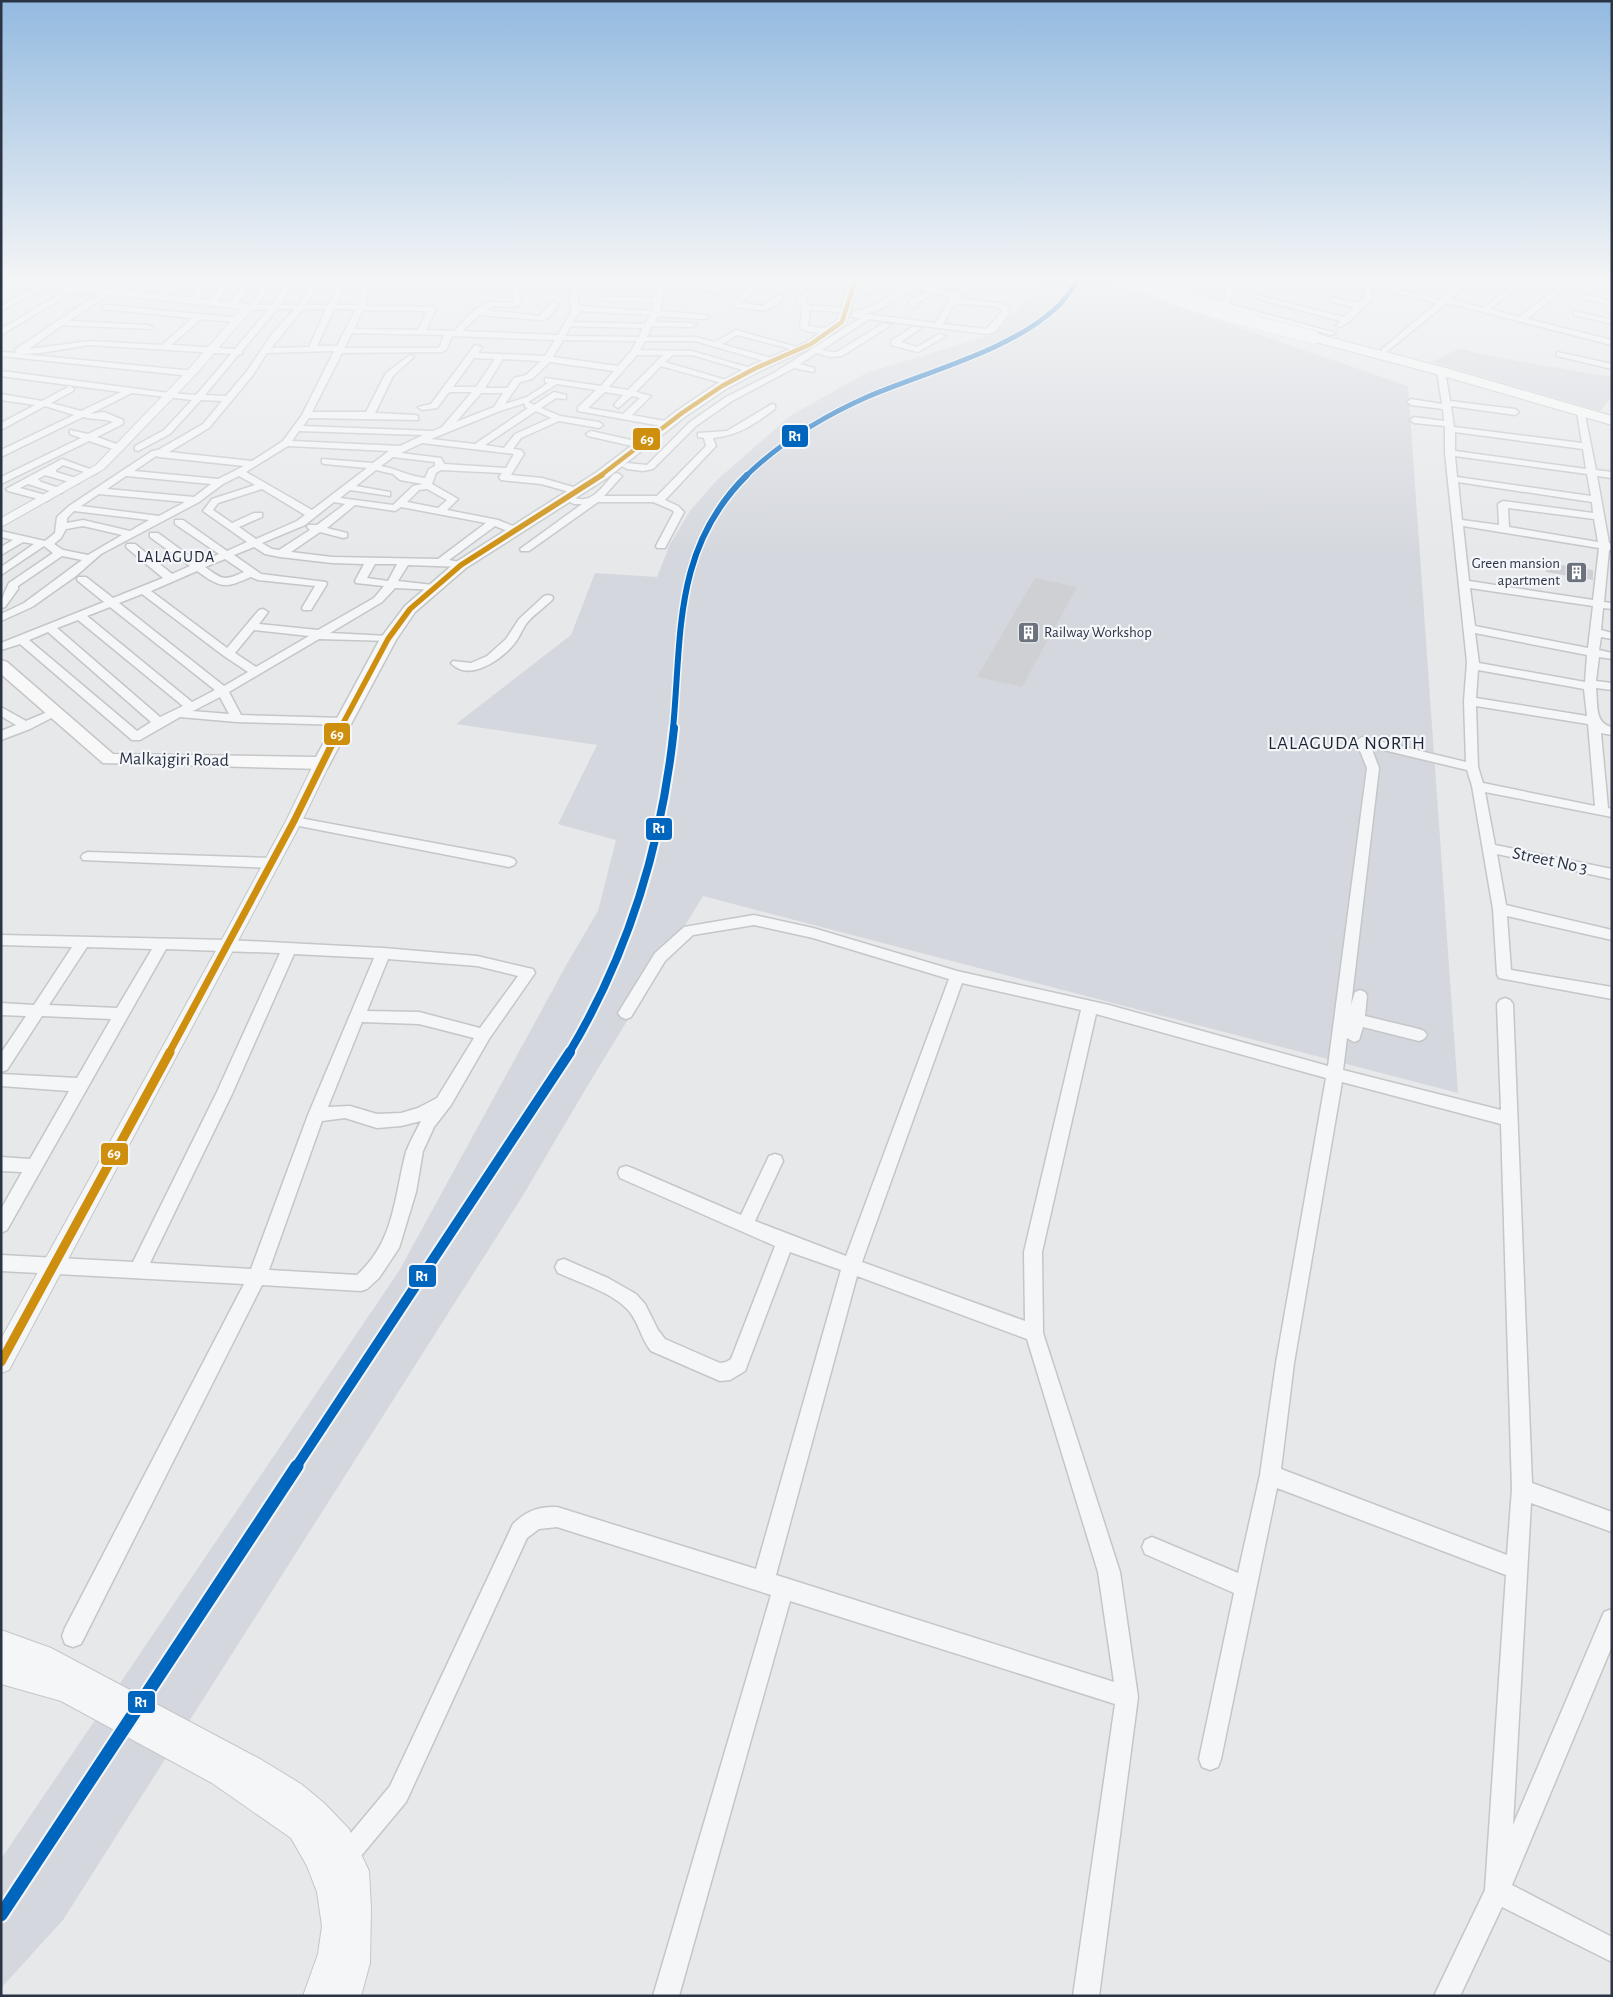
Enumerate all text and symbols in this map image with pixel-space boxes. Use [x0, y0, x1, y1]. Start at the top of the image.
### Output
line badge: R1 [781, 424, 809, 448]
line badge: 69 [632, 427, 661, 451]
text: R1 [788, 430, 802, 444]
text: 69 [640, 433, 654, 447]
district label: LALAGUDA [137, 549, 215, 565]
place label: Green mansion apartment [1472, 556, 1560, 588]
building icon: Green mansion apartment [1564, 560, 1588, 584]
building icon: Railway Workshop [1016, 620, 1040, 644]
place label: Railway Workshop [1044, 625, 1152, 640]
line badge: 69 [323, 722, 351, 746]
text: 69 [330, 728, 344, 742]
district label: LALAGUDA NORTH [1268, 734, 1426, 753]
street label: Malkajgiri Road [119, 750, 229, 770]
line badge: R1 [645, 817, 673, 841]
text: R1 [652, 822, 666, 836]
street label: Street No 3 [1511, 844, 1589, 878]
line badge: 69 [100, 1142, 129, 1166]
text: 69 [107, 1147, 121, 1161]
line badge: R1 [408, 1264, 437, 1288]
text: R1 [415, 1270, 429, 1284]
line badge: R1 [127, 1690, 156, 1714]
text: R1 [134, 1696, 148, 1710]

